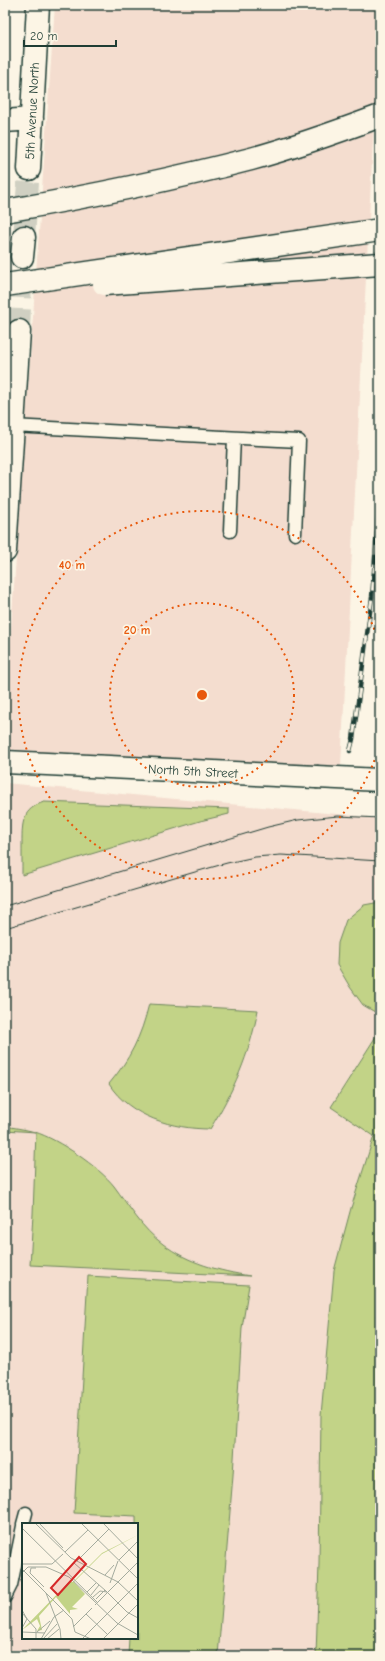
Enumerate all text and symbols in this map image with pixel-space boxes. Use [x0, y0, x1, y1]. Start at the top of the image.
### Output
scale bar [24, 22, 116, 48]
text: 20 m [30, 29, 58, 43]
street label: 5th Avenue North [22, 62, 42, 160]
text: 40 m [59, 558, 85, 572]
text: 20 m [124, 623, 150, 637]
centre of rings [195, 688, 209, 702]
street label: North 5th Street [148, 761, 240, 781]
inset map [22, 1523, 138, 1639]

